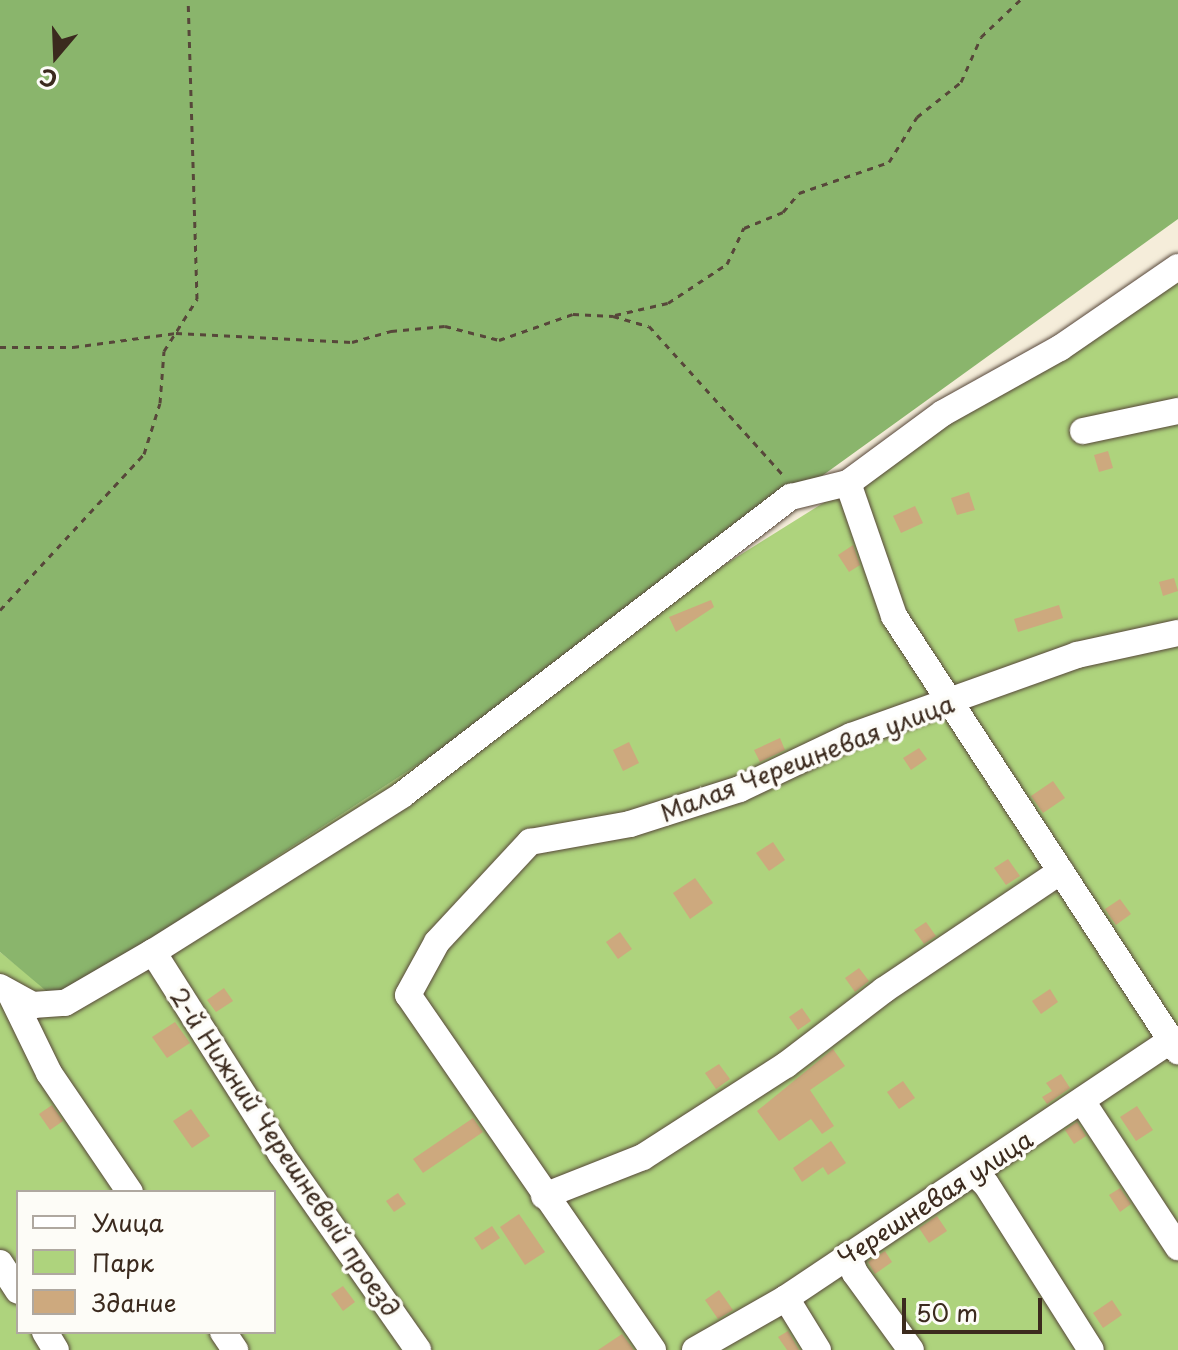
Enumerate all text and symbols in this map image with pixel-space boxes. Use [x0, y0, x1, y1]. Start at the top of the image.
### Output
north arrow [16, 16, 96, 96]
text: С [35, 61, 61, 97]
street label: Малая Черешневая улица [656, 689, 958, 827]
street label: 2-й Нижний Черешневый проезд [164, 982, 406, 1322]
street label: Черешневая улица [832, 1124, 1038, 1272]
legend [16, 1190, 276, 1334]
text: Улица [92, 1204, 164, 1240]
text: Парк [92, 1244, 154, 1280]
scale bar [906, 1282, 1046, 1332]
text: Здание [92, 1284, 177, 1320]
text: 50 m [916, 1294, 978, 1330]

